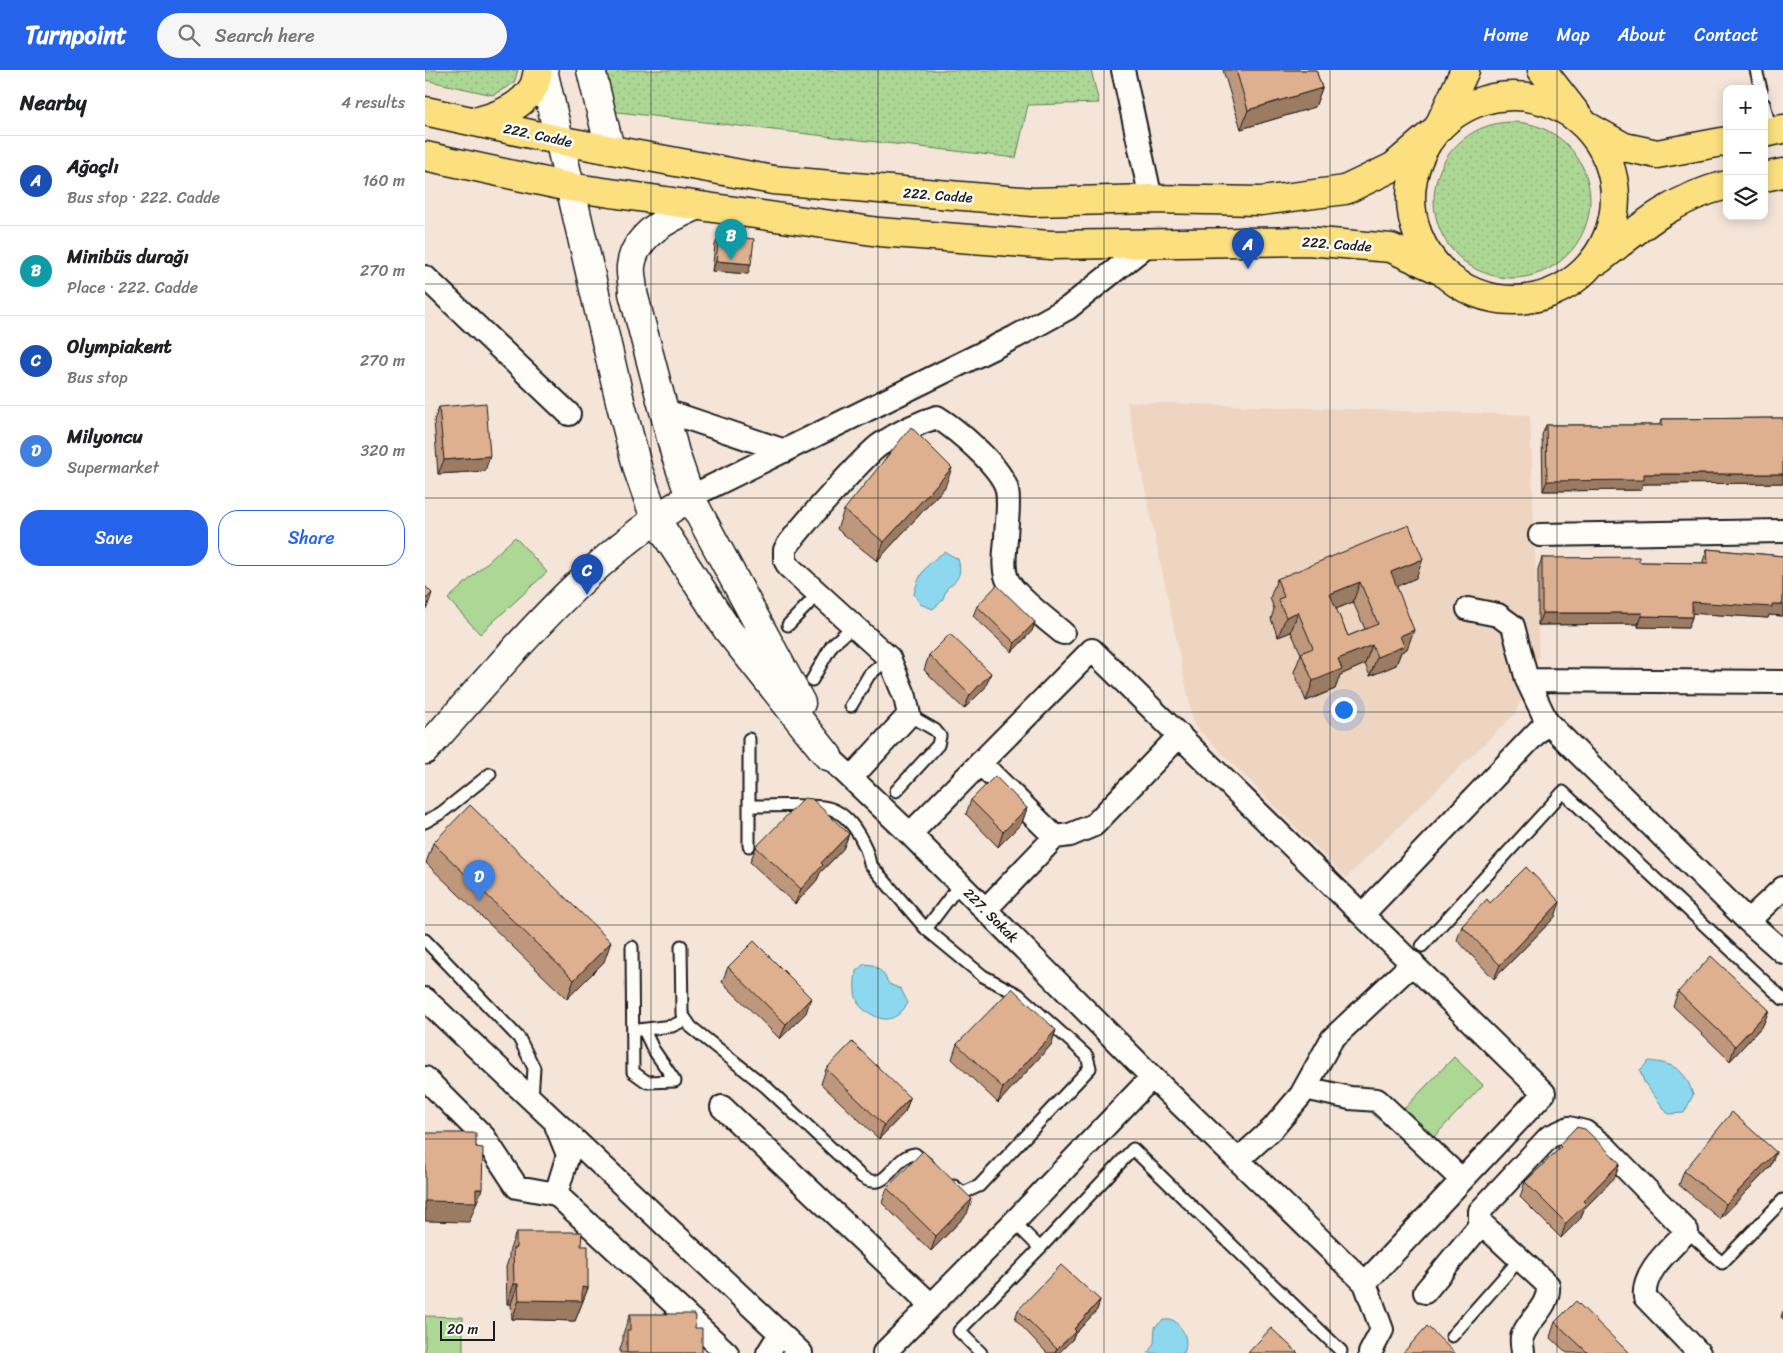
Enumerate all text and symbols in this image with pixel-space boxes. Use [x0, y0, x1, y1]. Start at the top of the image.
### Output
search box [157, 13, 507, 58]
text: Turnpoint [25, 14, 127, 56]
text: Search here [215, 19, 315, 52]
text: Home [1484, 19, 1529, 51]
text: Map [1557, 19, 1590, 51]
text: About [1618, 19, 1666, 51]
text: Contact [1694, 19, 1758, 51]
icon: search [175, 21, 203, 49]
text: Nearby [20, 84, 86, 122]
map controls [1723, 85, 1768, 220]
button: + [1723, 85, 1768, 130]
text: 4 results [341, 88, 405, 117]
street label: 222. Cadde [501, 116, 575, 155]
button: − [1723, 130, 1768, 175]
text: Ağaçlı [67, 150, 119, 183]
text: A [31, 166, 41, 195]
text: 160 m [362, 166, 405, 195]
button: layers [1723, 175, 1768, 220]
street label: 222. Cadde [902, 181, 974, 210]
text: Bus stop · 222. Cadde [67, 183, 220, 212]
pin: B [715, 219, 747, 260]
pin: A [1232, 228, 1264, 269]
street label: 222. Cadde [1301, 230, 1373, 259]
text: Minibüs durağı [67, 240, 189, 273]
text: B [31, 256, 41, 285]
text: 270 m [360, 256, 405, 285]
text: Place · 222. Cadde [67, 273, 198, 302]
text: Olympiakent [67, 330, 172, 363]
text: C [31, 346, 41, 375]
text: 270 m [360, 346, 405, 375]
text: Bus stop [67, 363, 128, 392]
text: Milyoncu [67, 420, 143, 453]
text: D [31, 436, 41, 465]
text: 320 m [360, 436, 405, 465]
text: Supermarket [67, 453, 159, 482]
button: Save [20, 510, 208, 566]
button: Share [218, 510, 405, 566]
pin: C [571, 554, 603, 595]
your location [1331, 697, 1357, 723]
pin: D [463, 860, 495, 901]
street label: 227. Sokak [957, 882, 1025, 949]
text: 20 m [447, 1317, 478, 1342]
scale bar [440, 1318, 495, 1341]

